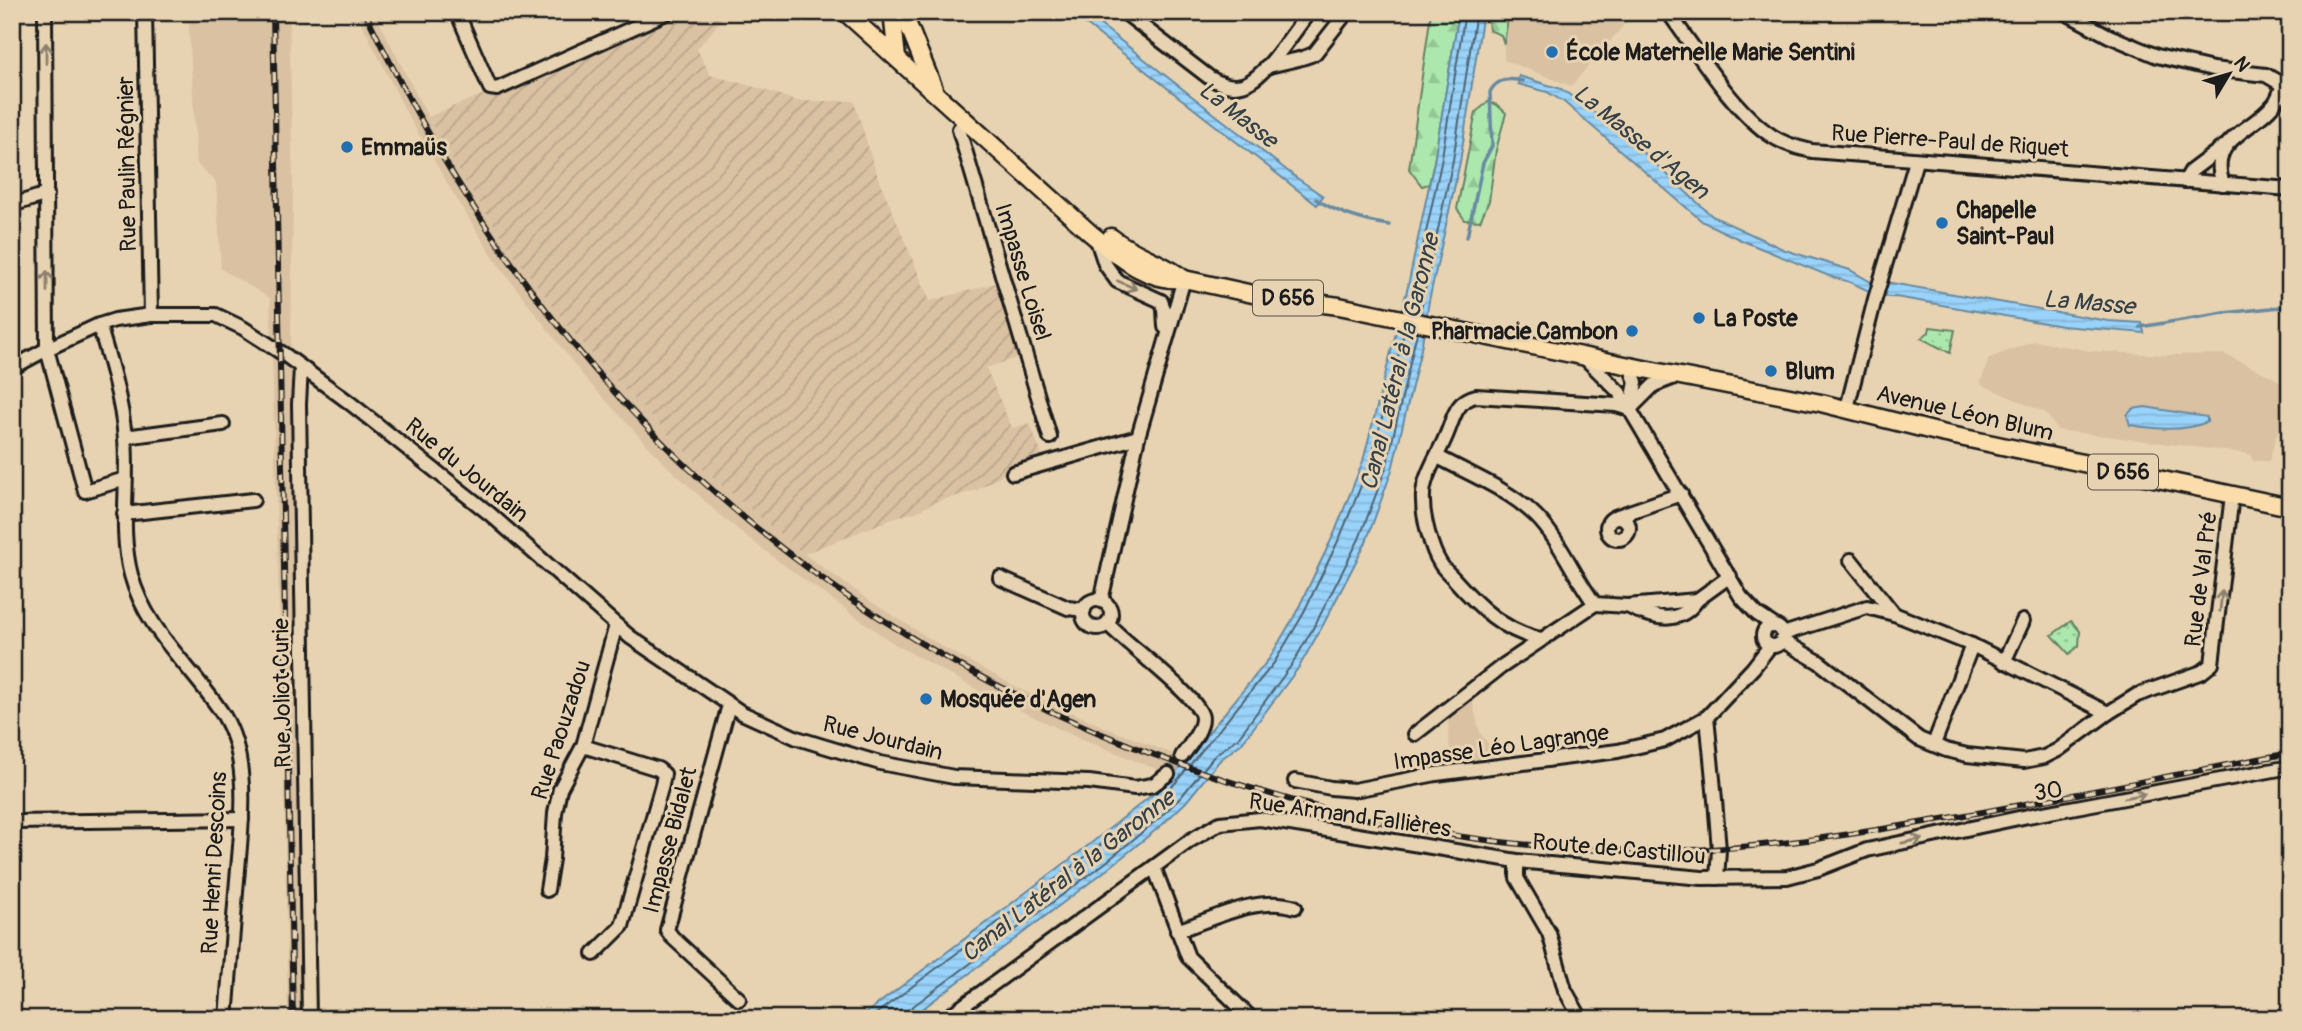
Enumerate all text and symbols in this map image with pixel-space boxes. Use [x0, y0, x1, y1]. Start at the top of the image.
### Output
place label: École Maternelle Marie Sentini [1566, 38, 1855, 67]
north arrow [2194, 38, 2264, 108]
one-way arrow [39, 42, 53, 65]
marker: École Maternelle Marie Sentini [1544, 44, 1560, 60]
text: N [2228, 52, 2255, 77]
water label: La Masse [1193, 75, 1285, 156]
street label: Rue Paulin Régnier [111, 76, 143, 252]
water label: La Masse d'Agen [1567, 79, 1716, 206]
street label: Rue Pierre-Paul de Riquet [1830, 118, 2071, 164]
place label: Emmaüs [361, 133, 447, 162]
marker: Emmaüs [339, 139, 355, 155]
place label: Chapelle Saint-Paul [1956, 196, 2054, 251]
street label: Impasse Loisel [988, 200, 1058, 344]
marker: Chapelle Saint-Paul [1934, 215, 1950, 231]
water label: Canal Latéral à la Garonne [1354, 229, 1446, 493]
one-way arrow [40, 270, 54, 293]
one-way arrow [1116, 279, 1137, 292]
road number: D 656 [1253, 280, 1323, 316]
water label: La Masse [2042, 285, 2138, 322]
place label: La Poste [1713, 304, 1798, 333]
marker: La Poste [1691, 310, 1707, 326]
place label: Pharmacie Cambon [1431, 317, 1618, 346]
marker: Pharmacie Cambon [1624, 323, 1640, 339]
place label: Blum [1785, 357, 1835, 386]
marker: Blum [1763, 363, 1779, 379]
street label: Avenue Léon Blum [1874, 379, 2056, 447]
street label: Rue du Jourdain [399, 411, 535, 529]
road number: D 656 [2088, 454, 2158, 490]
street label: Rue de Val Pré [2178, 509, 2224, 649]
one-way arrow [2214, 590, 2227, 613]
street label: Rue Joliot Curie [266, 617, 298, 768]
street label: Rue Paouzadou [525, 657, 597, 803]
place label: Mosquée d'Agen [940, 685, 1096, 714]
marker: Mosquée d'Agen [918, 691, 934, 707]
street label: Rue Jourdain [820, 709, 946, 767]
street label: Impasse Léo Lagrange [1391, 717, 1611, 776]
street label: Impasse Bidalet [637, 763, 704, 916]
street label: Rue Henri Descoins [195, 771, 233, 955]
street label: 30 [2031, 774, 2065, 808]
water label: Canal Latéral à la Garonne [955, 782, 1182, 968]
street label: Rue Armand Fallières [1247, 786, 1453, 844]
one-way arrow [2123, 789, 2146, 802]
street label: Route de Castillou [1531, 827, 1707, 871]
one-way arrow [1900, 833, 1923, 847]

